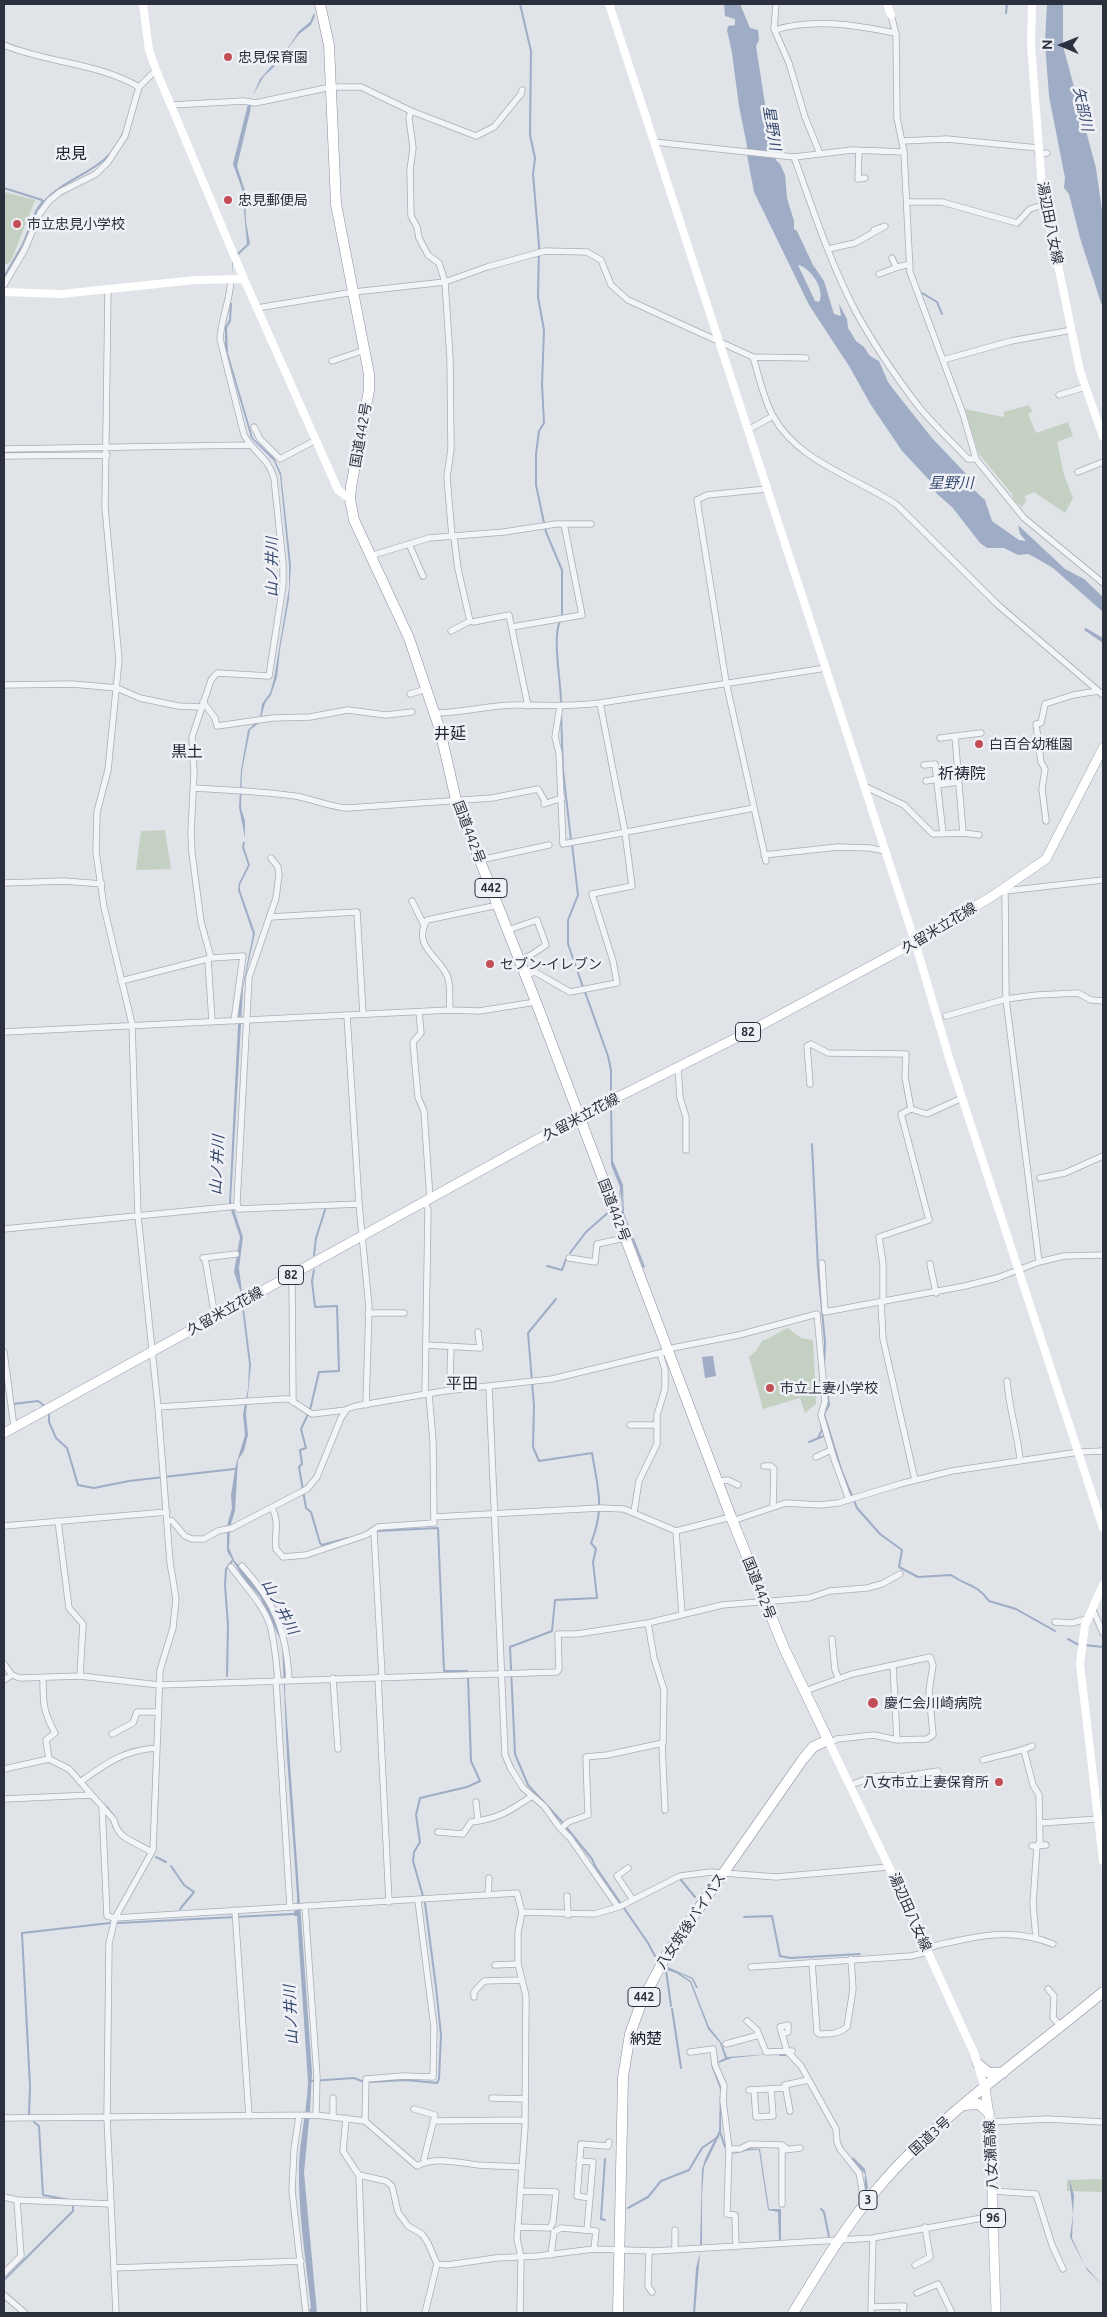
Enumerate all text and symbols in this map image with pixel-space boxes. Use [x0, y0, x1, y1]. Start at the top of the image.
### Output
north arrow [1037, 20, 1087, 70]
text: N [1039, 39, 1055, 50]
place label: 忠見保育園 [238, 49, 308, 65]
marker: 忠見保育園 [222, 51, 234, 63]
water label: 矢部川 [1070, 85, 1096, 133]
water label: 星野川 [760, 104, 784, 152]
district label: 忠見 [55, 144, 87, 164]
street label: 湯辺田八女線 [1034, 180, 1066, 266]
place label: 忠見郵便局 [238, 192, 308, 208]
marker: 忠見郵便局 [222, 194, 234, 206]
place label: 市立忠見小学校 [27, 216, 125, 232]
marker: 市立忠見小学校 [11, 218, 23, 230]
street label: 国道442号 [347, 401, 375, 469]
water label: 星野川 [929, 474, 973, 492]
water label: 山ノ井川 [263, 537, 281, 597]
district label: 井延 [434, 724, 466, 744]
place label: 白百合幼稚園 [989, 736, 1073, 752]
marker: 白百合幼稚園 [973, 738, 985, 750]
district label: 黒土 [171, 742, 203, 762]
district label: 祈祷院 [938, 764, 986, 784]
street label: 国道442号 [449, 798, 489, 866]
road number: 442 [475, 878, 507, 898]
street label: 久留米立花線 [899, 899, 979, 957]
place label: セブン-イレブン [500, 956, 602, 972]
marker: セブン-イレブン [484, 958, 496, 970]
road number: 82 [736, 1022, 760, 1042]
street label: 久留米立花線 [540, 1090, 622, 1144]
water label: 山ノ井川 [206, 1135, 228, 1195]
street label: 国道442号 [594, 1176, 634, 1244]
road number: 82 [278, 1266, 304, 1284]
street label: 久留米立花線 [184, 1283, 266, 1339]
district label: 平田 [446, 1374, 478, 1394]
place label: 市立上妻小学校 [780, 1380, 878, 1396]
marker: 市立上妻小学校 [764, 1382, 776, 1394]
street label: 国道442号 [739, 1554, 779, 1622]
water label: 山ノ井川 [258, 1576, 302, 1638]
place label: 慶仁会川崎病院 [884, 1695, 982, 1711]
marker: 慶仁会川崎病院 [866, 1696, 880, 1710]
place label: 八女市立上妻保育所 [863, 1774, 989, 1790]
marker: 八女市立上妻保育所 [993, 1776, 1005, 1788]
street label: 八女筑後バイパス [653, 1870, 729, 1972]
street label: 湯辺田八女線 [885, 1870, 935, 1954]
water label: 山ノ井川 [280, 1985, 302, 2045]
road number: 442 [628, 1988, 660, 2006]
district label: 納楚 [630, 2029, 662, 2049]
street label: 国道3号 [906, 2113, 954, 2159]
street label: 八女瀬高線 [981, 2120, 1001, 2190]
road number: 3 [859, 2190, 877, 2210]
road number: 96 [980, 2208, 1006, 2228]

